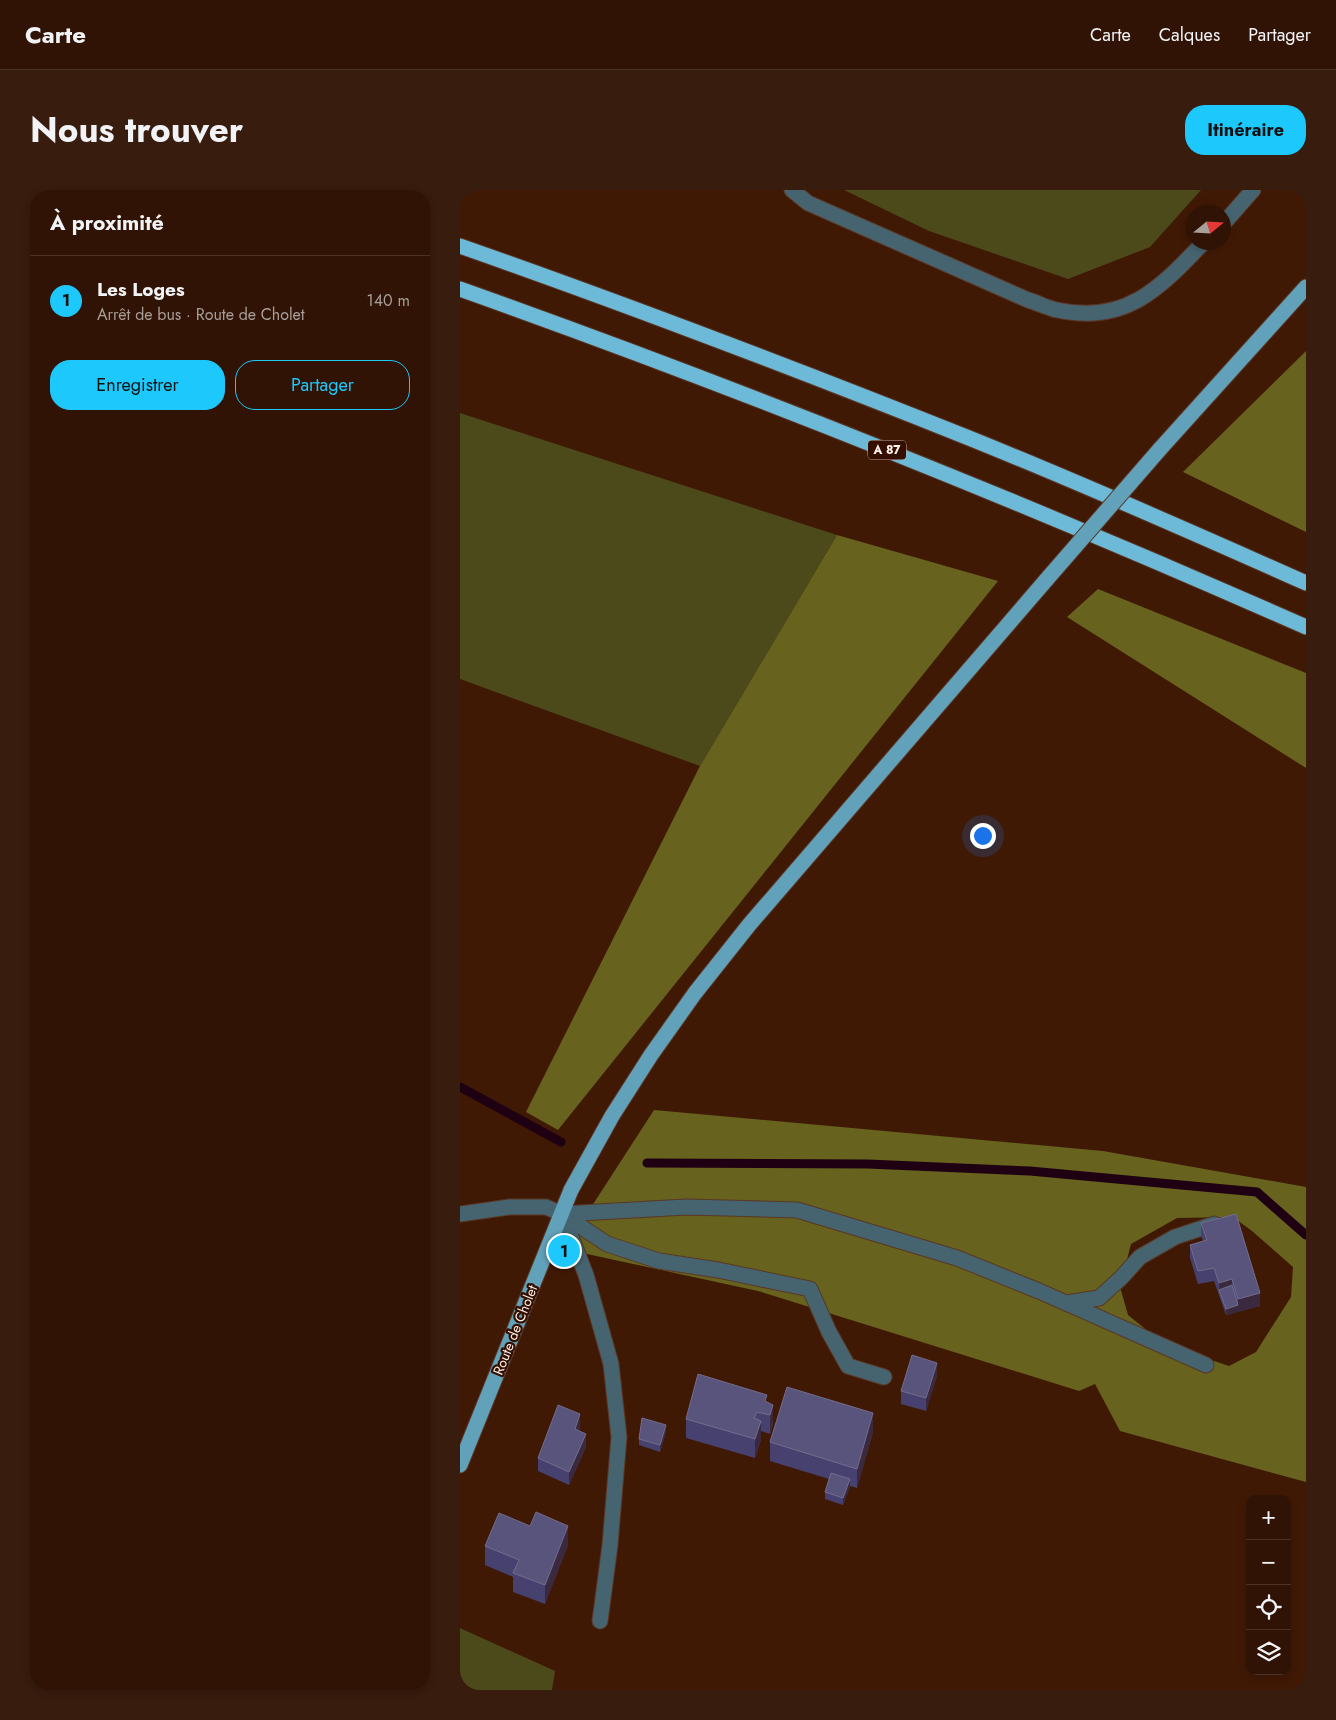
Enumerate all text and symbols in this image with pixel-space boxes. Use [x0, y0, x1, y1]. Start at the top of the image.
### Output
text: Carte [25, 17, 86, 52]
text: Carte [1090, 22, 1131, 48]
text: Calques [1159, 22, 1220, 48]
text: Partager [1248, 22, 1311, 48]
text: Nous trouver [30, 105, 243, 155]
button: Itinéraire [1185, 105, 1306, 155]
north arrow [1186, 205, 1231, 250]
text: À proximité [50, 208, 164, 238]
text: Les Loges [97, 276, 185, 303]
text: 1 [62, 289, 70, 312]
text: 140 m [367, 289, 410, 312]
text: Arrêt de bus · Route de Cholet [97, 303, 305, 326]
button: Enregistrer [50, 360, 225, 410]
button: Partager [235, 360, 410, 410]
road number: A 87 [868, 440, 906, 460]
your location [970, 823, 996, 849]
pin: 1 [548, 1232, 580, 1270]
street label: Route de Cholet [488, 1281, 542, 1378]
map controls [1246, 1495, 1291, 1675]
button: + [1246, 1495, 1291, 1540]
button: − [1246, 1540, 1291, 1585]
button: locate [1246, 1585, 1291, 1630]
button: layers [1246, 1630, 1291, 1675]

